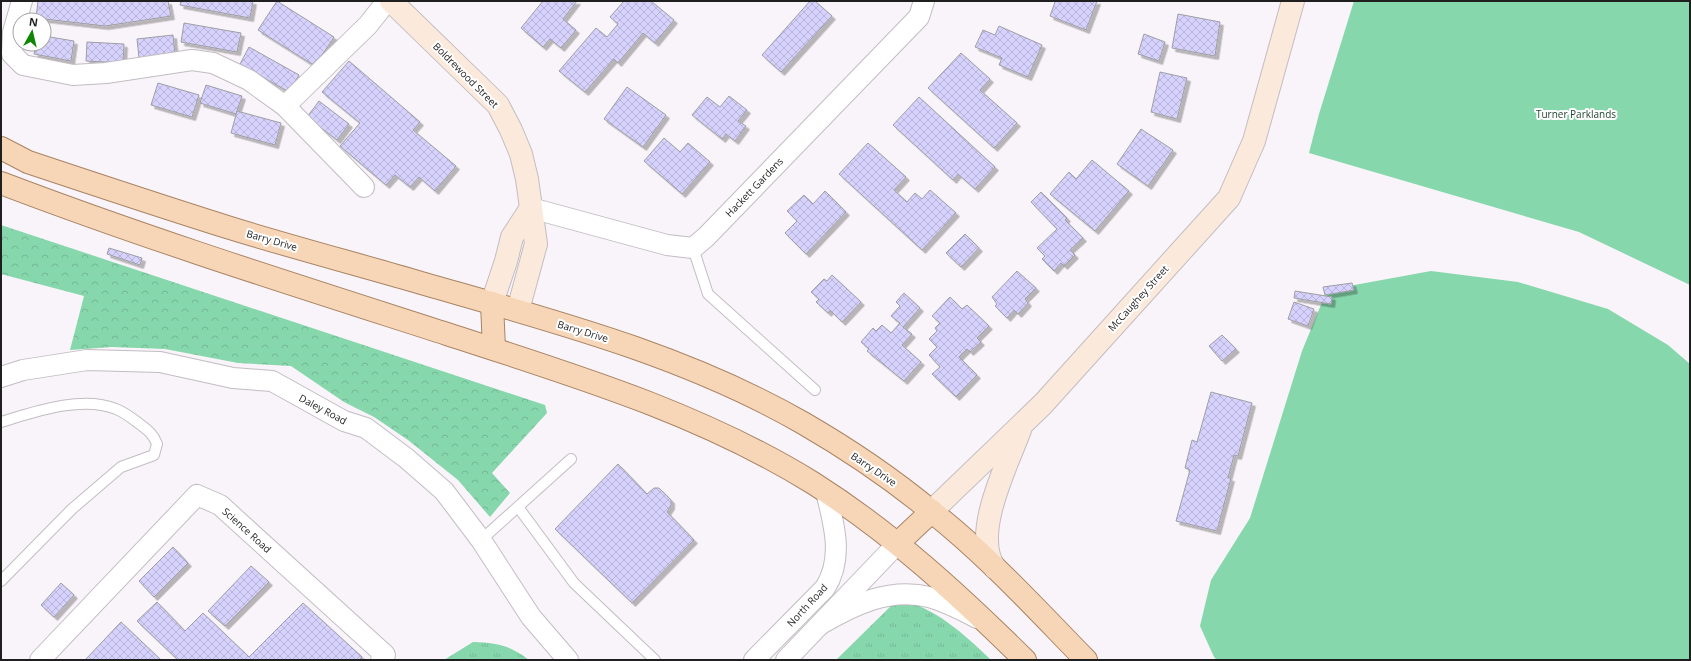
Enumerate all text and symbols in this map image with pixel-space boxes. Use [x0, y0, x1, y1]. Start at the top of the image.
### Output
north arrow [12, 12, 52, 52]
text: N [28, 14, 39, 30]
street label: Boldrewood Street [430, 39, 502, 111]
park label: Turner Parklands [1536, 107, 1616, 121]
street label: Hackett Gardens [722, 154, 786, 220]
street label: Barry Drive [245, 226, 299, 254]
street label: McCaughey Street [1105, 262, 1172, 334]
street label: Barry Drive [556, 317, 610, 345]
street label: Daley Road [297, 391, 349, 427]
street label: Barry Drive [848, 449, 900, 490]
street label: Science Road [219, 504, 275, 556]
street label: North Road [784, 581, 830, 629]

